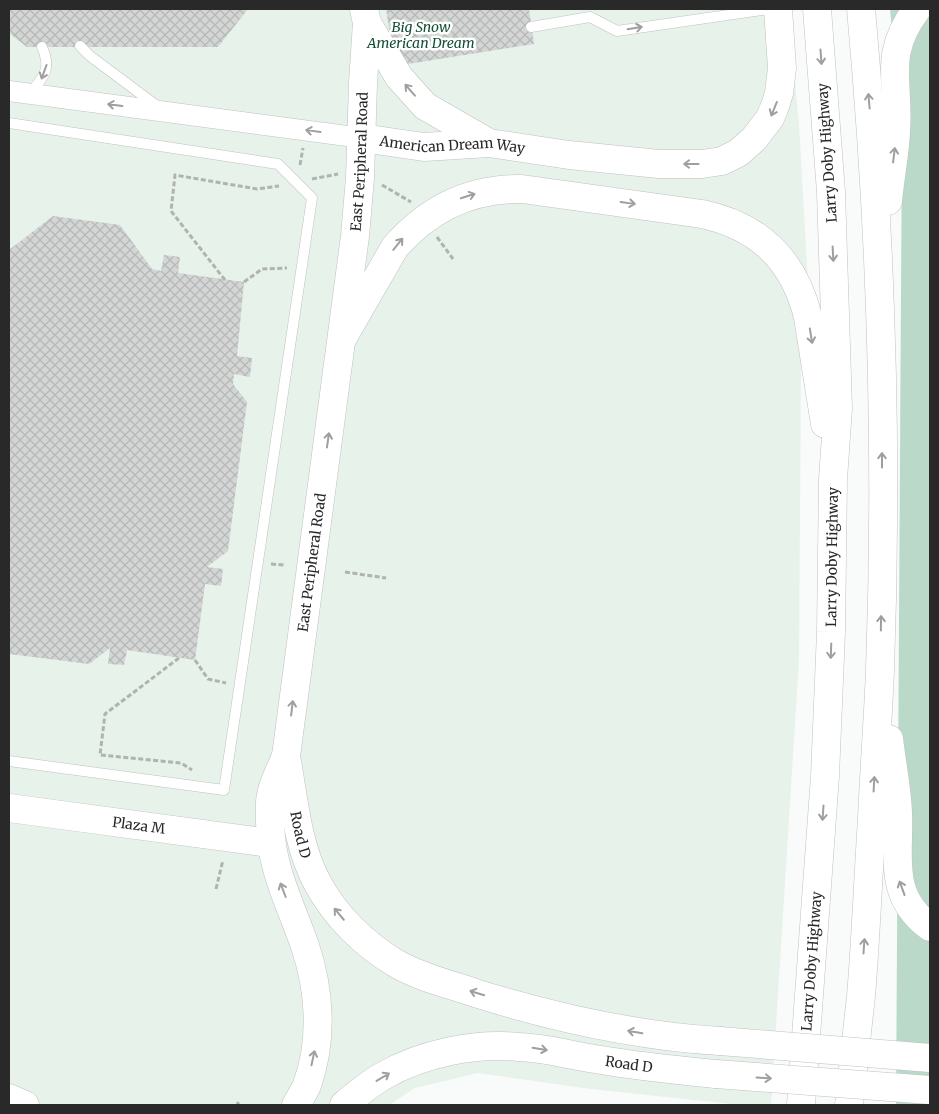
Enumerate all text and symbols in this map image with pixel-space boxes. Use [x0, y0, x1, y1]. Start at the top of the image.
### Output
park label: Big Snow American Dream [366, 18, 475, 52]
one-way arrow [627, 23, 643, 33]
one-way arrow [816, 49, 826, 65]
one-way arrow [39, 64, 48, 79]
street label: Larry Doby Highway [813, 82, 841, 223]
one-way arrow [404, 84, 416, 97]
street label: East Peripheral Road [346, 91, 372, 232]
one-way arrow [864, 94, 873, 110]
one-way arrow [108, 100, 124, 110]
one-way arrow [768, 101, 777, 116]
one-way arrow [306, 126, 322, 136]
street label: American Dream Way [377, 132, 527, 157]
one-way arrow [889, 147, 899, 163]
one-way arrow [684, 159, 700, 169]
one-way arrow [459, 191, 475, 201]
one-way arrow [620, 198, 636, 208]
one-way arrow [393, 238, 404, 251]
one-way arrow [829, 246, 838, 262]
one-way arrow [806, 328, 816, 344]
one-way arrow [323, 432, 333, 448]
one-way arrow [877, 453, 887, 469]
street label: Larry Doby Highway [822, 486, 842, 627]
street label: East Peripheral Road [294, 492, 330, 633]
one-way arrow [876, 615, 886, 632]
one-way arrow [826, 642, 835, 658]
one-way arrow [287, 700, 297, 716]
one-way arrow [869, 776, 878, 792]
one-way arrow [818, 805, 827, 821]
street label: Road D [286, 810, 315, 861]
street label: Plaza M [111, 813, 167, 838]
one-way arrow [897, 881, 906, 896]
one-way arrow [278, 883, 287, 898]
street label: Larry Doby Highway [797, 890, 826, 1032]
one-way arrow [334, 907, 345, 920]
one-way arrow [859, 938, 869, 954]
one-way arrow [469, 988, 485, 998]
one-way arrow [627, 1027, 643, 1037]
one-way arrow [532, 1045, 548, 1055]
one-way arrow [309, 1051, 318, 1067]
street label: Road D [604, 1052, 654, 1076]
one-way arrow [376, 1071, 390, 1081]
one-way arrow [756, 1073, 772, 1082]

